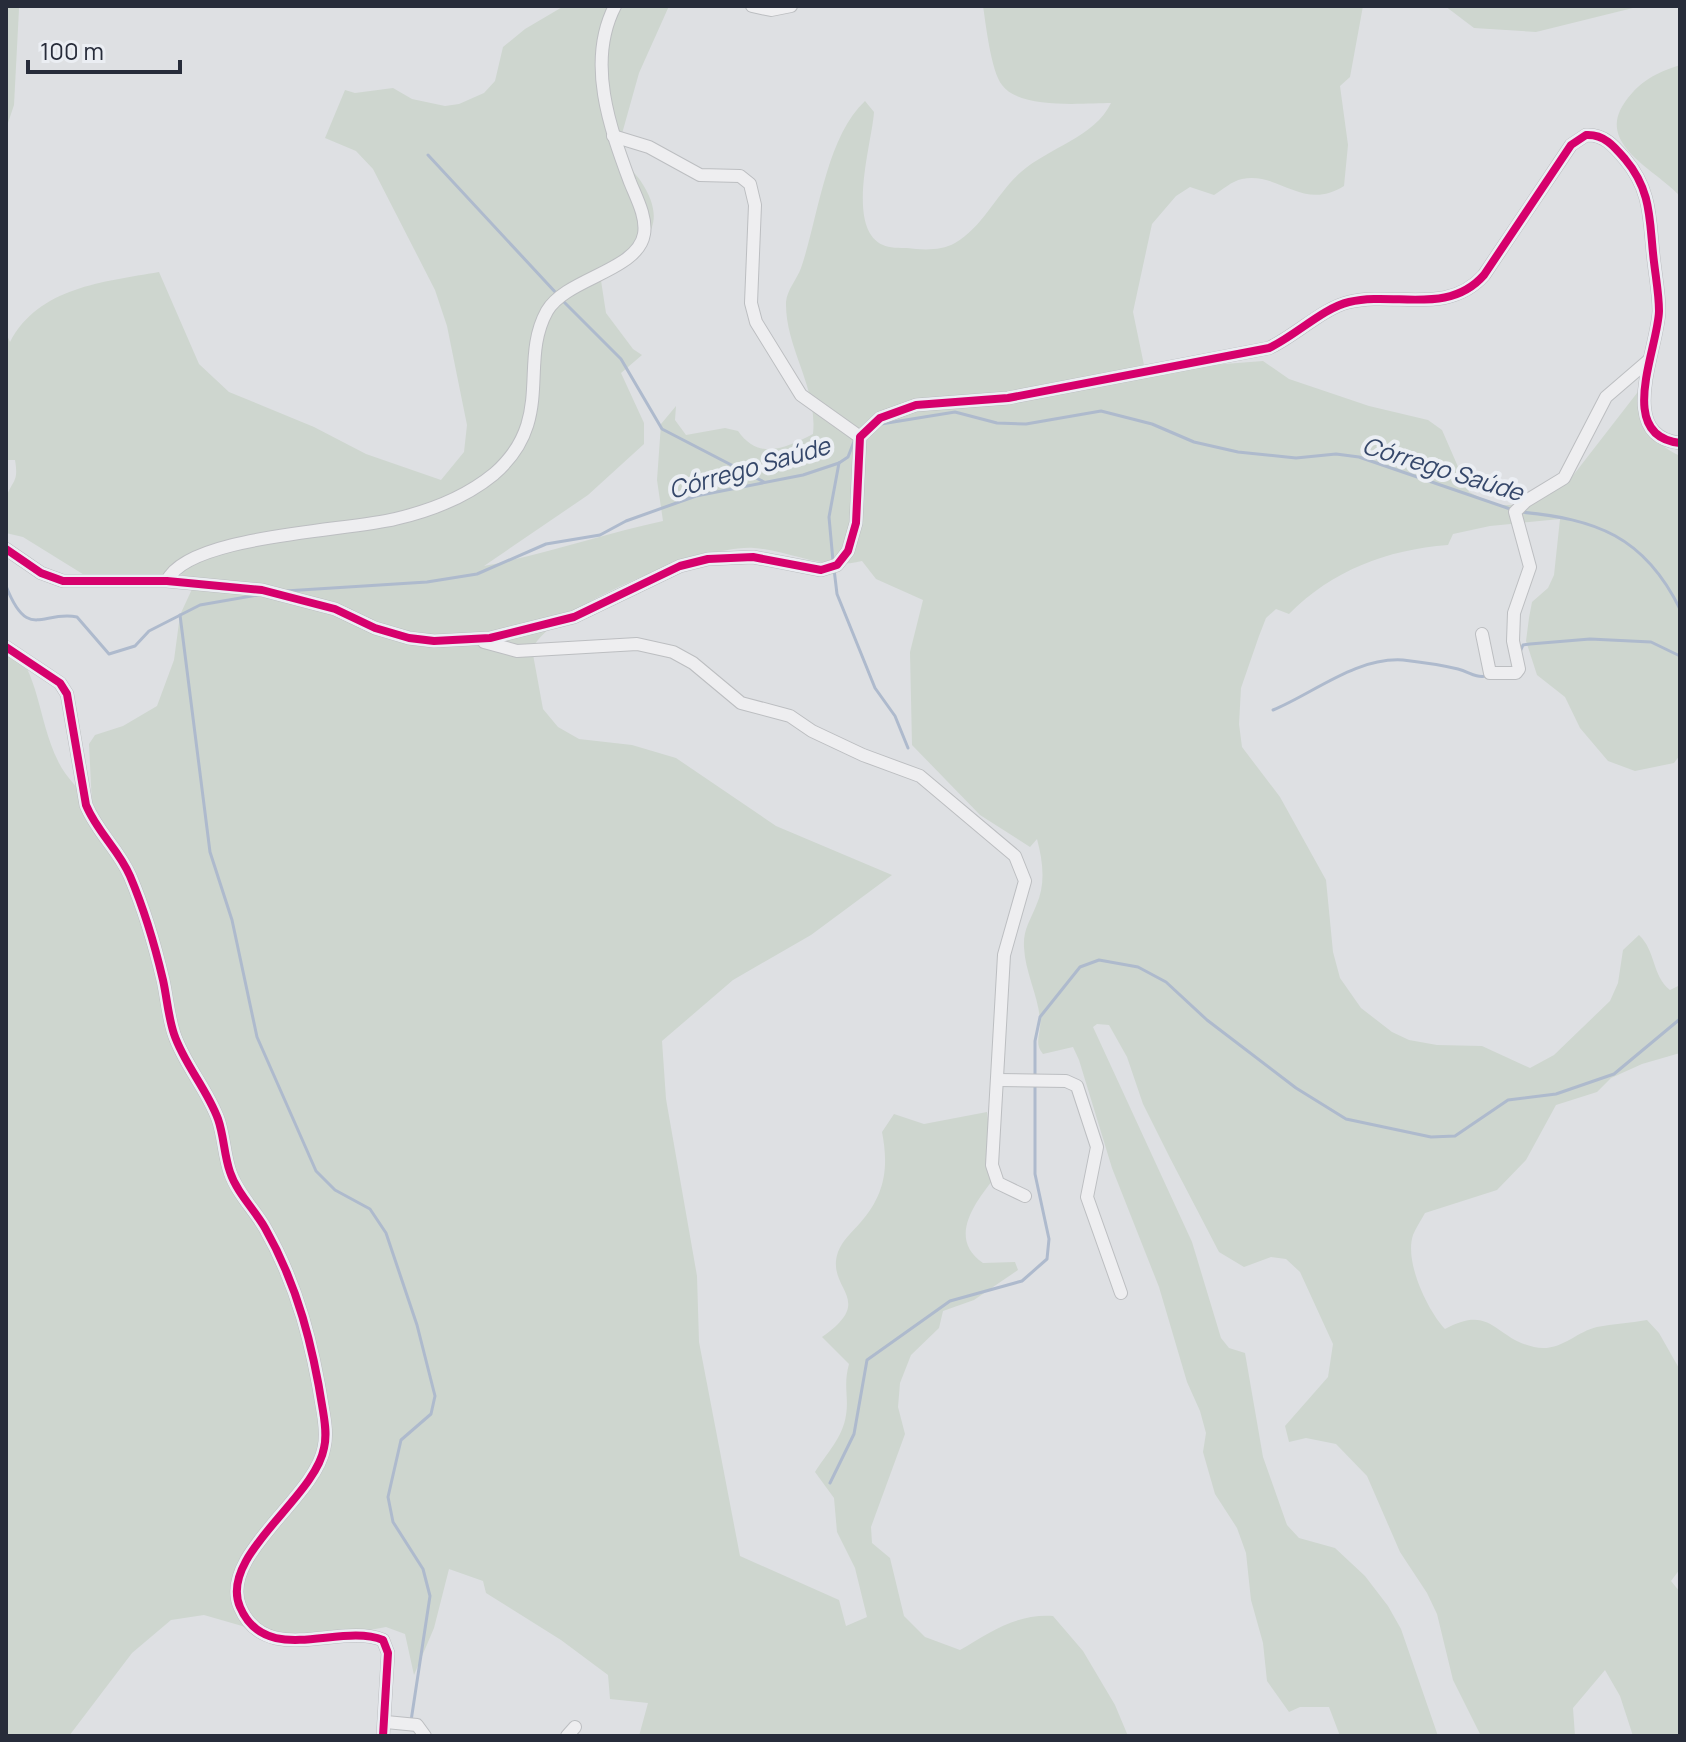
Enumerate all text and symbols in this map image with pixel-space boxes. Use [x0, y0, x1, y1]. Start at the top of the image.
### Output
scale bar [28, 24, 180, 74]
text: 100 m [40, 34, 104, 67]
water label: Córrego Saúde [665, 428, 835, 506]
water label: Córrego Saúde [1359, 428, 1529, 509]

